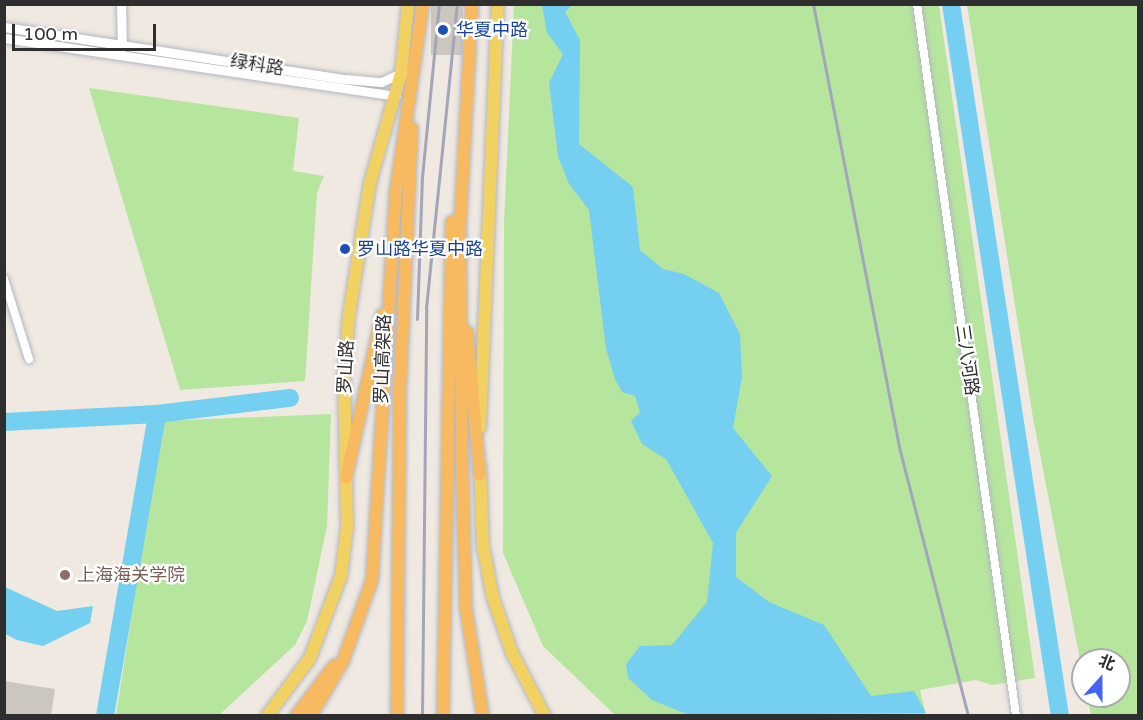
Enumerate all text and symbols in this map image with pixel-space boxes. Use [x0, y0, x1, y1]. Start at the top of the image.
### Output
scale bar [15, 12, 159, 50]
place label: 华夏中路 [456, 19, 528, 41]
marker: 华夏中路 [434, 21, 452, 39]
text: 100 m [23, 23, 78, 45]
street label: 绿科路 [229, 50, 285, 80]
place label: 罗山路华夏中路 [357, 238, 483, 260]
marker: 罗山路华夏中路 [338, 242, 352, 256]
street label: 罗山高架路 [371, 314, 395, 404]
street label: 三八河路 [951, 323, 983, 397]
street label: 罗山路 [334, 339, 358, 395]
place label: 上海海关学院 [77, 564, 185, 586]
marker: 上海海关学院 [58, 568, 72, 582]
north arrow [1071, 648, 1131, 708]
text: 北 [1096, 651, 1118, 675]

